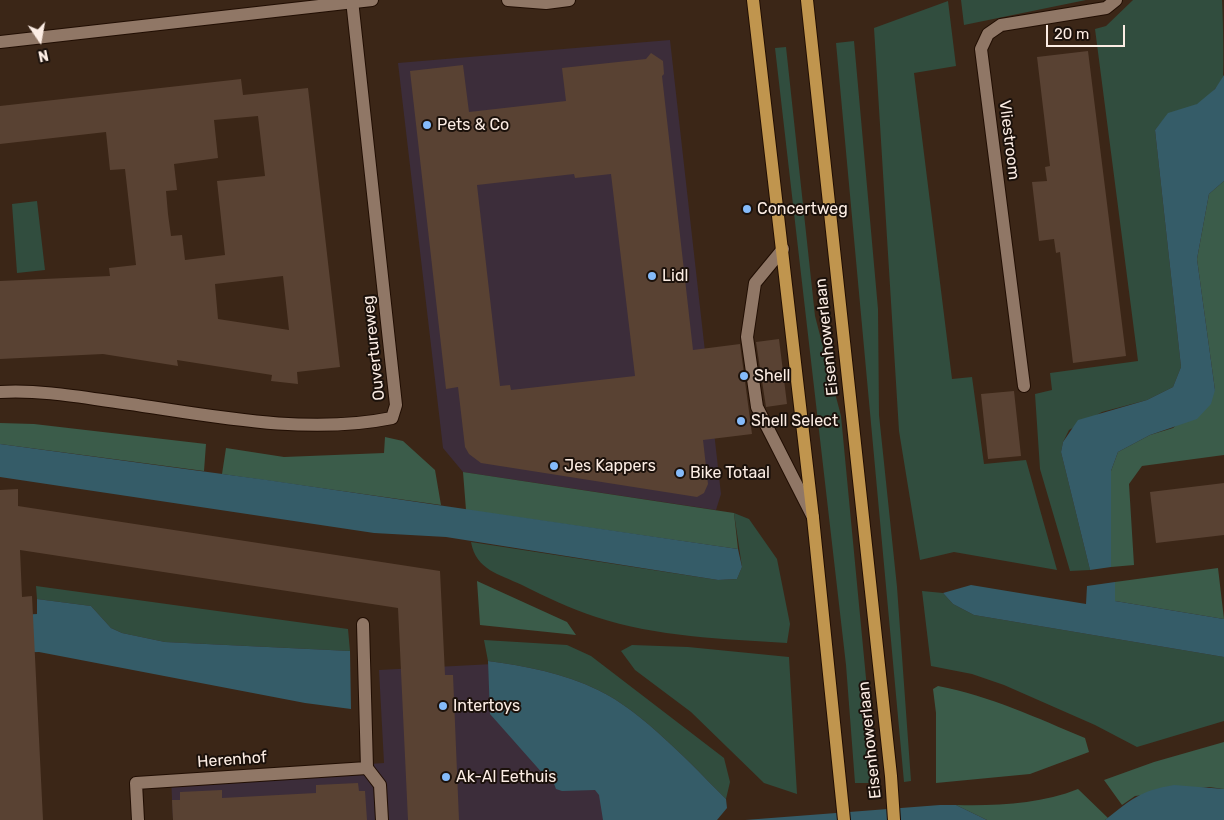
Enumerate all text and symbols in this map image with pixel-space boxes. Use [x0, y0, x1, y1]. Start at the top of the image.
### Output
north arrow [15, 15, 65, 65]
scale bar [1049, 15, 1128, 47]
text: 20 m [1054, 25, 1089, 43]
text: N [37, 46, 50, 65]
street label: Vliestroom [995, 99, 1023, 181]
place label: Pets & Co [437, 115, 509, 135]
marker: Pets & Co [421, 119, 433, 131]
place label: Concertweg [757, 199, 848, 219]
marker: Concertweg [741, 203, 753, 215]
place label: Lidl [662, 266, 688, 286]
marker: Lidl [646, 270, 658, 282]
street label: Eisenhowerlaan [811, 277, 843, 397]
street label: Ouvertureweg [359, 294, 389, 402]
place label: Shell [754, 366, 790, 386]
marker: Shell [738, 370, 750, 382]
place label: Shell Select [751, 411, 838, 431]
marker: Shell Select [735, 415, 747, 427]
place label: Jes Kappers [564, 456, 656, 476]
marker: Jes Kappers [548, 460, 560, 472]
place label: Bike Totaal [690, 463, 770, 483]
marker: Bike Totaal [674, 467, 686, 479]
street label: Eisenhowerlaan [854, 680, 886, 800]
place label: Intertoys [453, 696, 520, 716]
marker: Intertoys [437, 700, 449, 712]
street label: Herenhof [196, 748, 268, 772]
place label: Ak-Al Eethuis [456, 767, 556, 787]
marker: Ak-Al Eethuis [440, 771, 452, 783]

